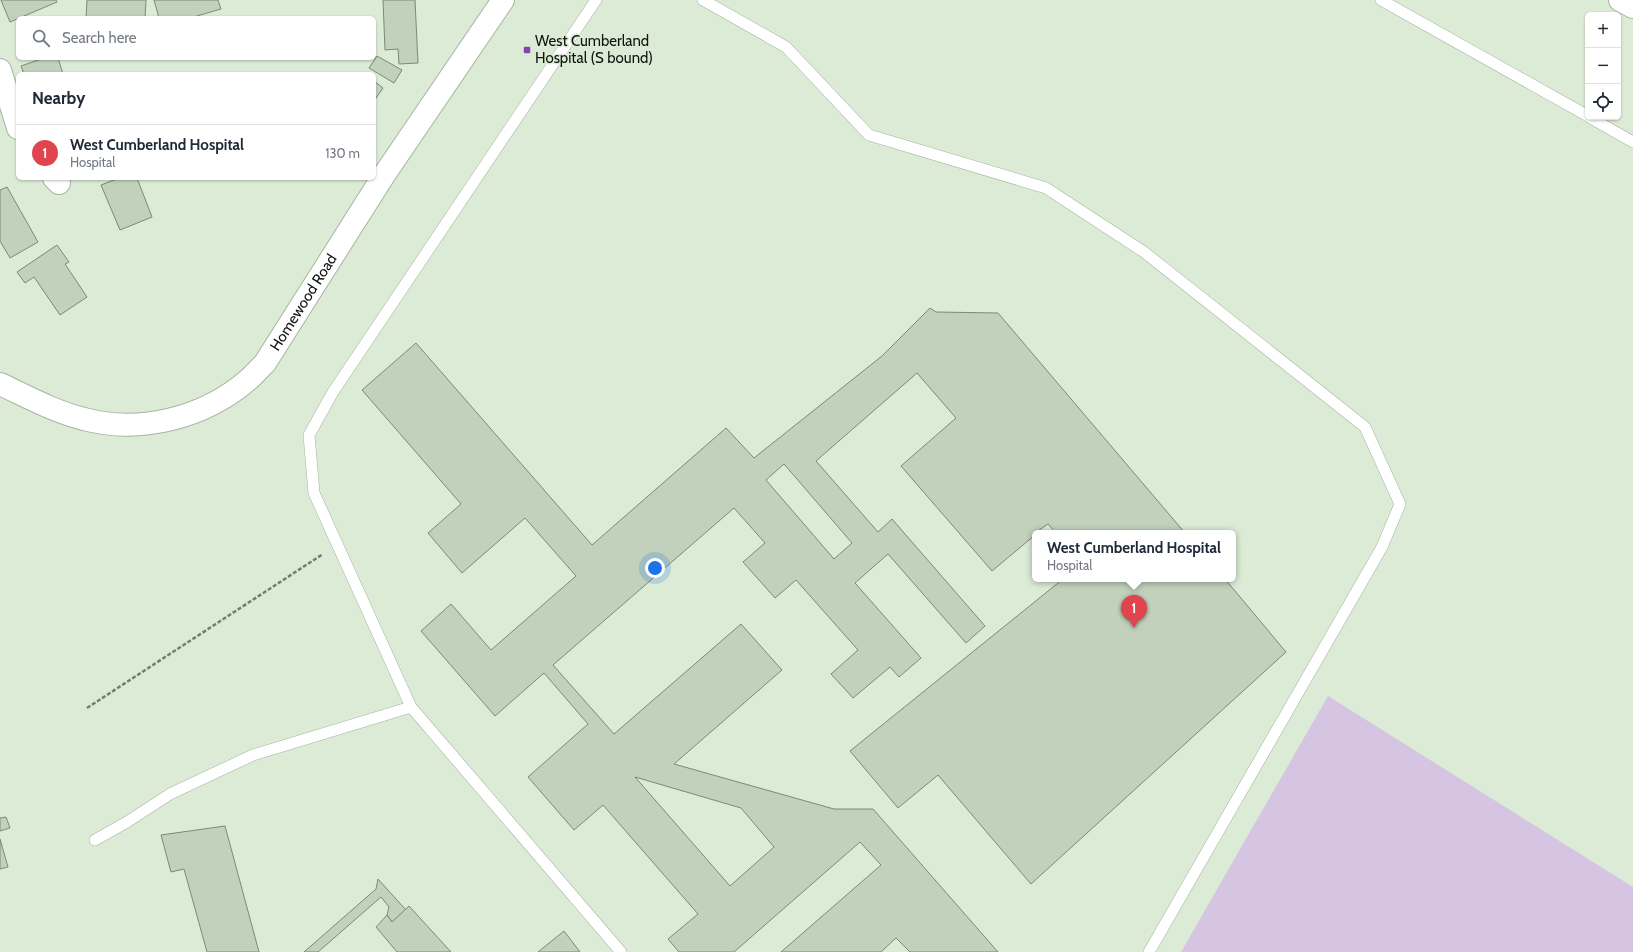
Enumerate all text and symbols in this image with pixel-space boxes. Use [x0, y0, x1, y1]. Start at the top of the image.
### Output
map controls [1585, 12, 1621, 120]
button: + [1585, 12, 1621, 48]
search box [16, 16, 376, 60]
icon: search [30, 27, 52, 49]
text: Search here [62, 29, 137, 47]
place label: West Cumberland Hospital (S bound) [535, 32, 653, 67]
marker: West Cumberland Hospital (S bound) [522, 45, 532, 55]
button: − [1585, 48, 1621, 84]
button: locate [1585, 84, 1621, 120]
text: Nearby [32, 88, 85, 108]
text: West Cumberland Hospital [70, 136, 244, 154]
text: 1 [43, 145, 47, 161]
text: 130 m [325, 145, 360, 161]
text: Hospital [70, 154, 115, 170]
street label: Homewood Road [266, 251, 341, 354]
popup [1032, 530, 1236, 582]
text: West Cumberland Hospital [1047, 539, 1221, 557]
text: Hospital [1047, 557, 1092, 573]
your location [645, 558, 665, 578]
pin: 1 [1121, 595, 1147, 628]

